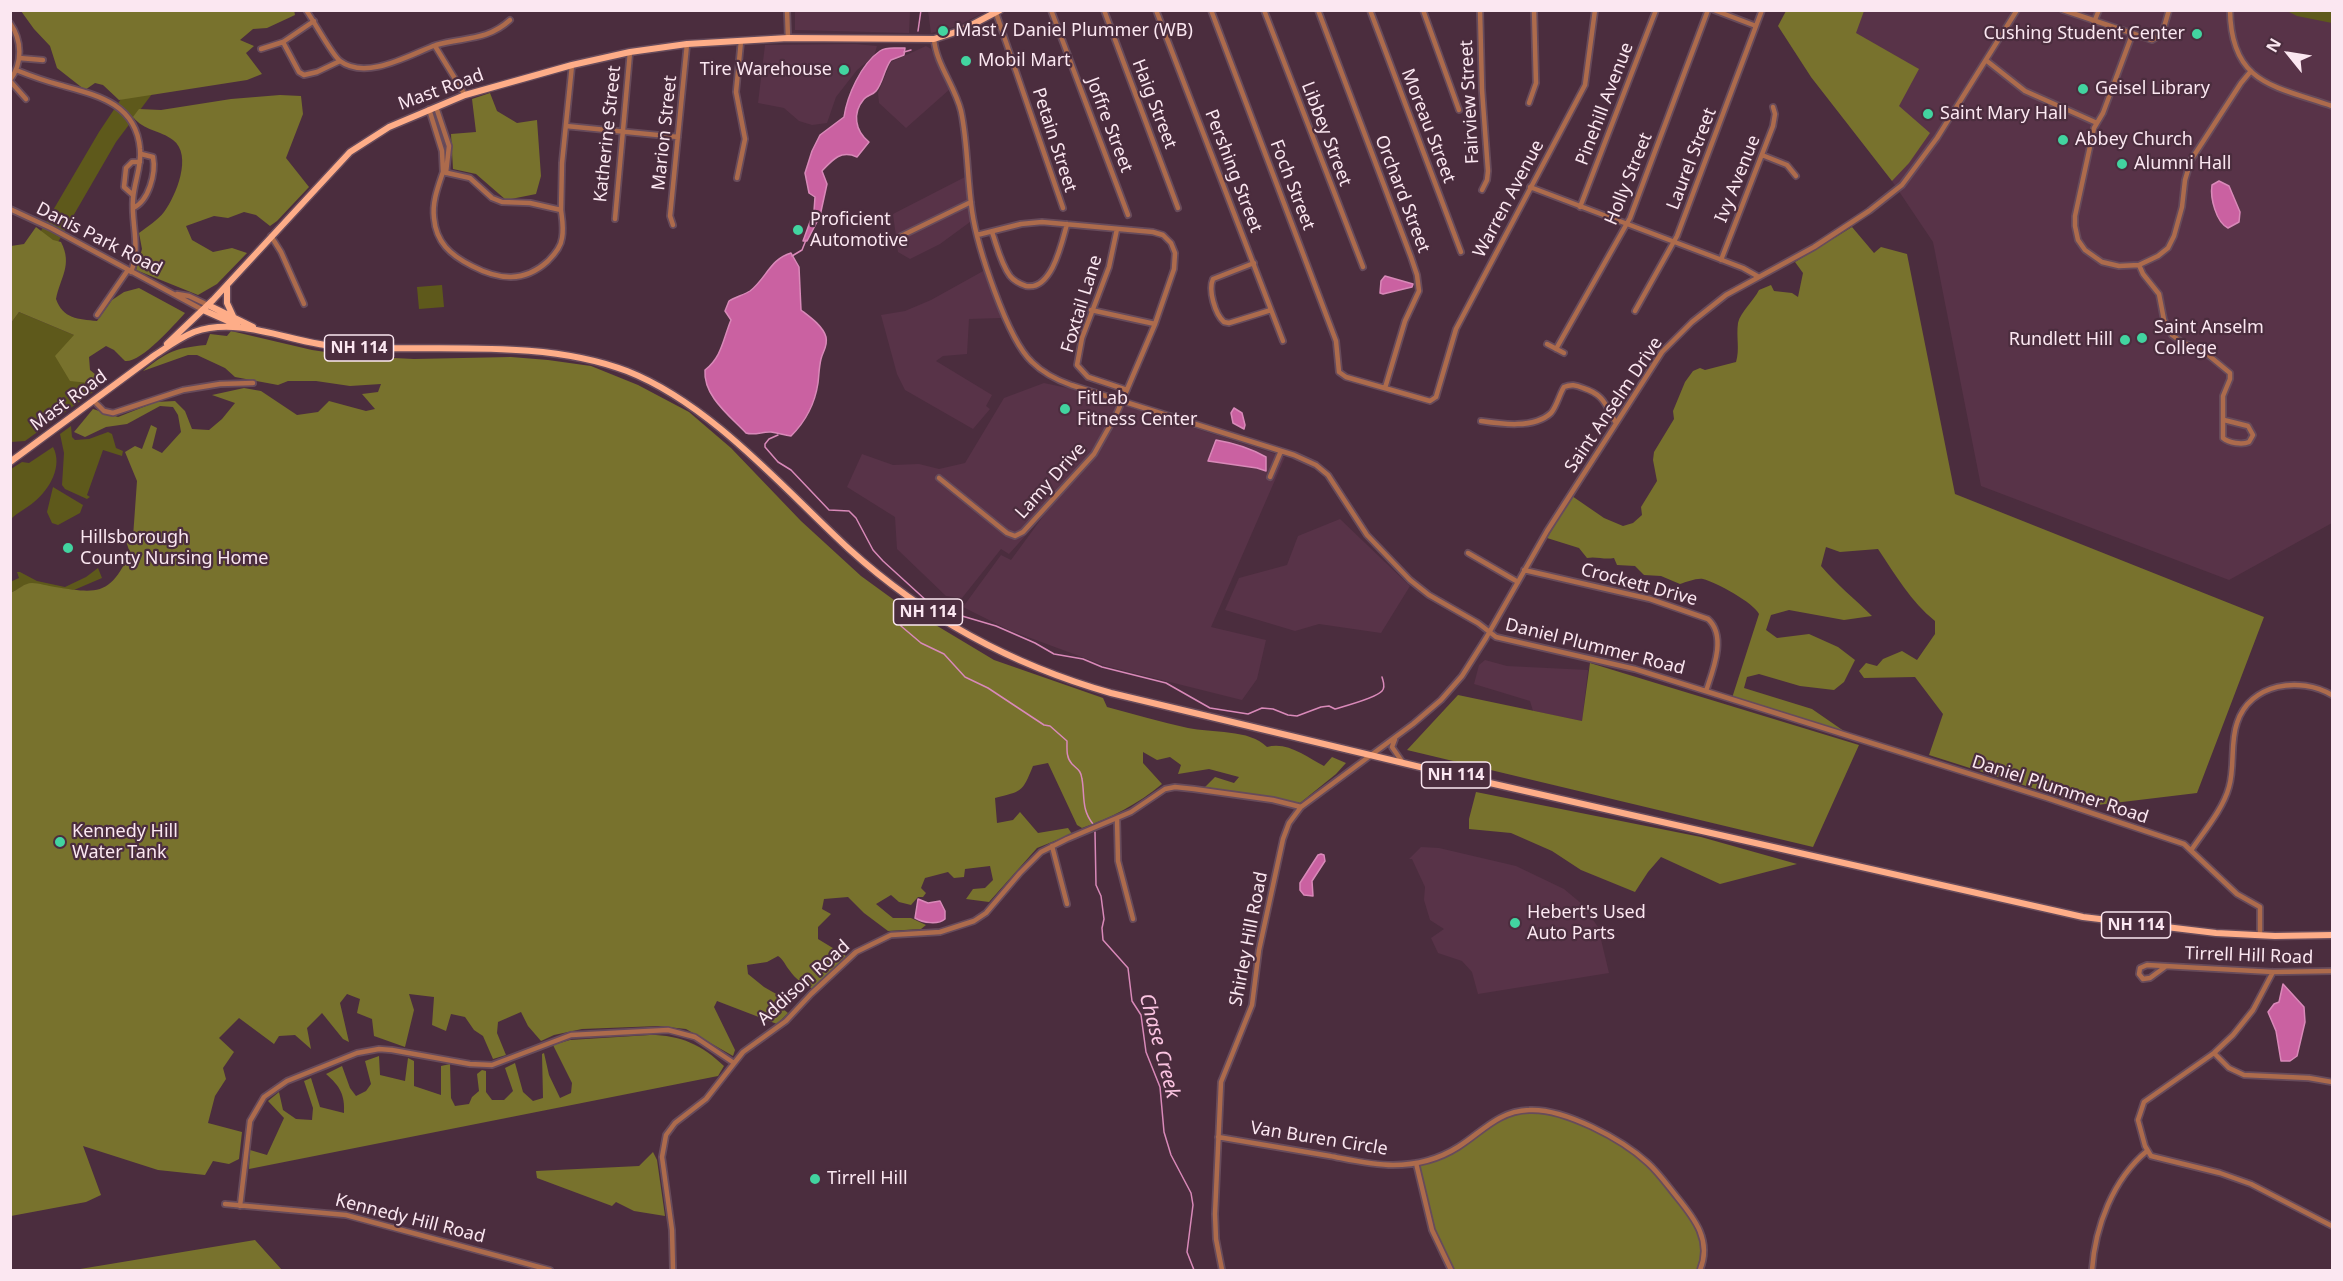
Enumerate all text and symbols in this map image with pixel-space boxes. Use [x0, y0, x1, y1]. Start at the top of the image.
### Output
place label: Mast / Daniel Plummer (WB) [955, 20, 1193, 42]
place label: Cushing Student Center [1983, 23, 2185, 45]
marker: Mast / Daniel Plummer (WB) [936, 24, 950, 38]
north arrow [2259, 24, 2319, 84]
marker: Cushing Student Center [2190, 27, 2204, 41]
text: N [2261, 34, 2286, 56]
street label: Fairview Street [1456, 39, 1484, 165]
street label: Pinehill Avenue [1572, 40, 1638, 168]
place label: Mobil Mart [978, 50, 1071, 72]
marker: Mobil Mart [959, 54, 973, 68]
street label: Haig Street [1127, 56, 1181, 152]
place label: Tire Warehouse [700, 59, 832, 81]
marker: Tire Warehouse [837, 63, 851, 77]
street label: Mast Road [395, 65, 487, 115]
street label: Katherine Street [590, 65, 626, 203]
street label: Moreau Street [1396, 66, 1460, 186]
street label: Marion Street [648, 74, 682, 192]
street label: Joffre Street [1081, 74, 1137, 176]
place label: Geisel Library [2095, 78, 2210, 100]
street label: Libbey Street [1296, 79, 1356, 189]
marker: Geisel Library [2076, 82, 2090, 96]
street label: Petain Street [1027, 85, 1081, 195]
place label: Saint Mary Hall [1940, 103, 2067, 125]
street label: Laurel Street [1663, 105, 1721, 213]
street label: Pershing Street [1200, 106, 1266, 236]
marker: Saint Mary Hall [1921, 107, 1935, 121]
place label: Abbey Church [2075, 129, 2193, 151]
street label: Holly Street [1601, 130, 1657, 228]
street label: Orchard Street [1370, 132, 1434, 256]
street label: Ivy Avenue [1711, 132, 1765, 226]
marker: Abbey Church [2056, 133, 2070, 147]
street label: Warren Avenue [1469, 136, 1549, 262]
street label: Foch Street [1265, 137, 1319, 233]
place label: Alumni Hall [2134, 153, 2231, 175]
marker: Alumni Hall [2115, 157, 2129, 171]
street label: Danis Park Road [32, 198, 166, 280]
place label: Proficient Automotive [810, 209, 908, 252]
marker: Proficient Automotive [791, 223, 805, 237]
street label: Foxtail Lane [1057, 253, 1107, 355]
place label: Saint Anselm College [2154, 317, 2264, 360]
place label: Rundlett Hill [2009, 329, 2113, 351]
marker: Saint Anselm College [2135, 331, 2149, 345]
street label: Saint Anselm Drive [1561, 333, 1667, 477]
marker: Rundlett Hill [2118, 333, 2132, 347]
road number: NH 114 [324, 335, 394, 361]
street label: Mast Road [26, 366, 112, 436]
place label: FitLab Fitness Center [1077, 388, 1197, 430]
marker: FitLab Fitness Center [1058, 402, 1072, 416]
street label: Lamy Drive [1011, 439, 1091, 523]
place label: Hillsborough County Nursing Home [80, 527, 268, 570]
marker: Hillsborough County Nursing Home [61, 541, 75, 555]
street label: Crockett Drive [1578, 559, 1700, 611]
road number: NH 114 [894, 599, 962, 625]
street label: Daniel Plummer Road [1503, 614, 1687, 680]
street label: Daniel Plummer Road [1969, 751, 2151, 829]
road number: NH 114 [1422, 762, 1490, 788]
place label: Kennedy Hill Water Tank [72, 821, 178, 864]
marker: Kennedy Hill Water Tank [53, 835, 67, 849]
street label: Shirley Hill Road [1225, 870, 1273, 1008]
place label: Hebert's Used Auto Parts [1527, 902, 1646, 944]
road number: NH 114 [2102, 912, 2170, 938]
marker: Hebert's Used Auto Parts [1508, 916, 1522, 930]
street label: Addison Road [753, 936, 855, 1030]
street label: Tirrell Hill Road [2184, 943, 2314, 969]
water label: Chase Creek [1133, 991, 1185, 1101]
street label: Van Buren Circle [1249, 1117, 1389, 1161]
place label: Tirrell Hill [827, 1168, 908, 1190]
marker: Tirrell Hill [808, 1172, 822, 1186]
street label: Kennedy Hill Road [333, 1190, 487, 1248]

